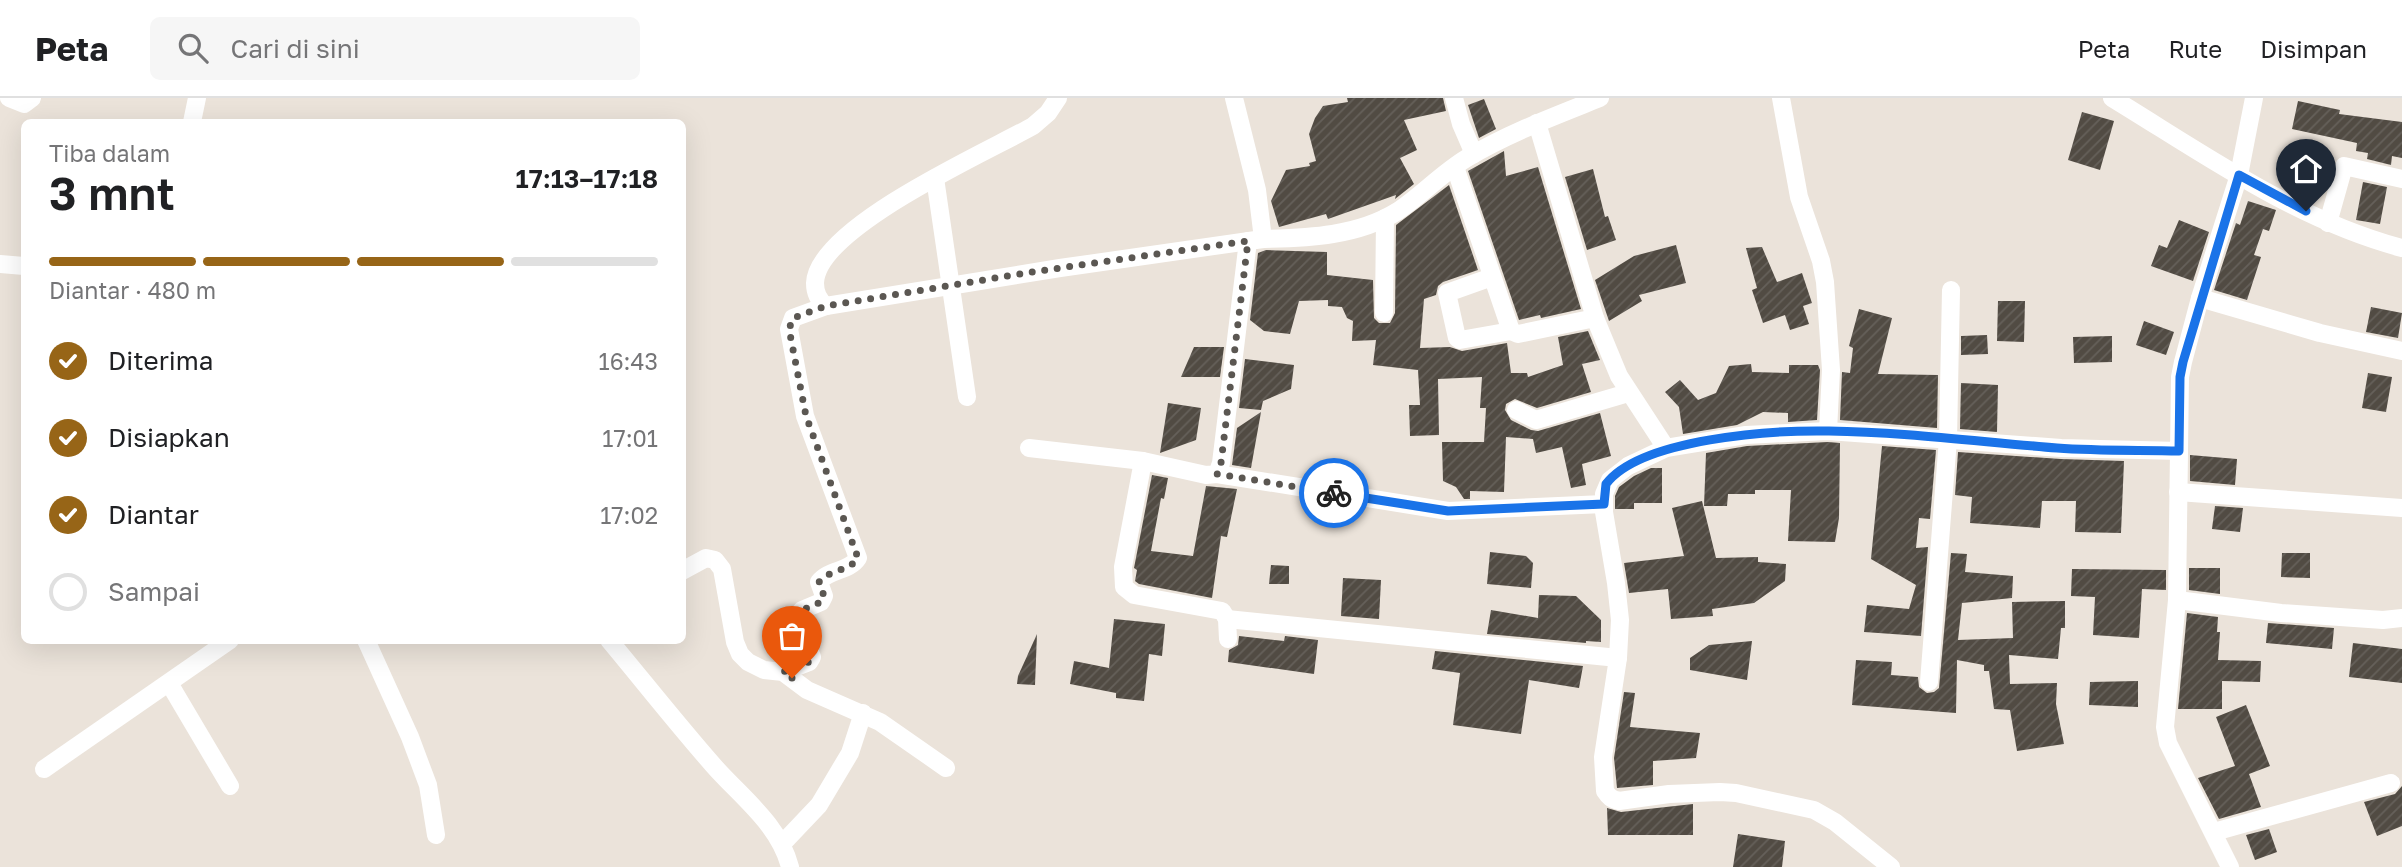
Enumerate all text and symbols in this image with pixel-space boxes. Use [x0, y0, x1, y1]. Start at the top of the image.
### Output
search box [150, 17, 640, 80]
text: Peta [35, 29, 108, 68]
icon: search [174, 29, 212, 67]
text: Cari di sini [230, 33, 360, 64]
text: Peta [2078, 34, 2130, 63]
text: Rute [2168, 34, 2222, 63]
text: Disimpan [2260, 34, 2367, 63]
text: Tiba dalam [49, 139, 170, 167]
pin [2276, 139, 2336, 211]
icon: home [2287, 150, 2325, 188]
text: 17:13–17:18 [516, 163, 658, 194]
text: 3 mnt [49, 165, 175, 220]
text: Diantar · 480 m [49, 276, 216, 304]
icon: check [49, 342, 87, 380]
text: Diterima [108, 345, 213, 376]
text: 16:43 [599, 347, 658, 375]
icon: check [49, 419, 87, 457]
text: Disiapkan [108, 422, 230, 453]
text: 17:01 [602, 424, 658, 452]
courier [1299, 458, 1369, 528]
icon: bike [1315, 474, 1353, 512]
icon: check [49, 496, 87, 534]
text: Diantar [108, 499, 199, 530]
text: 17:02 [600, 501, 658, 529]
text: Sampai [108, 576, 200, 607]
pin [762, 606, 822, 678]
icon: bag [773, 617, 811, 655]

